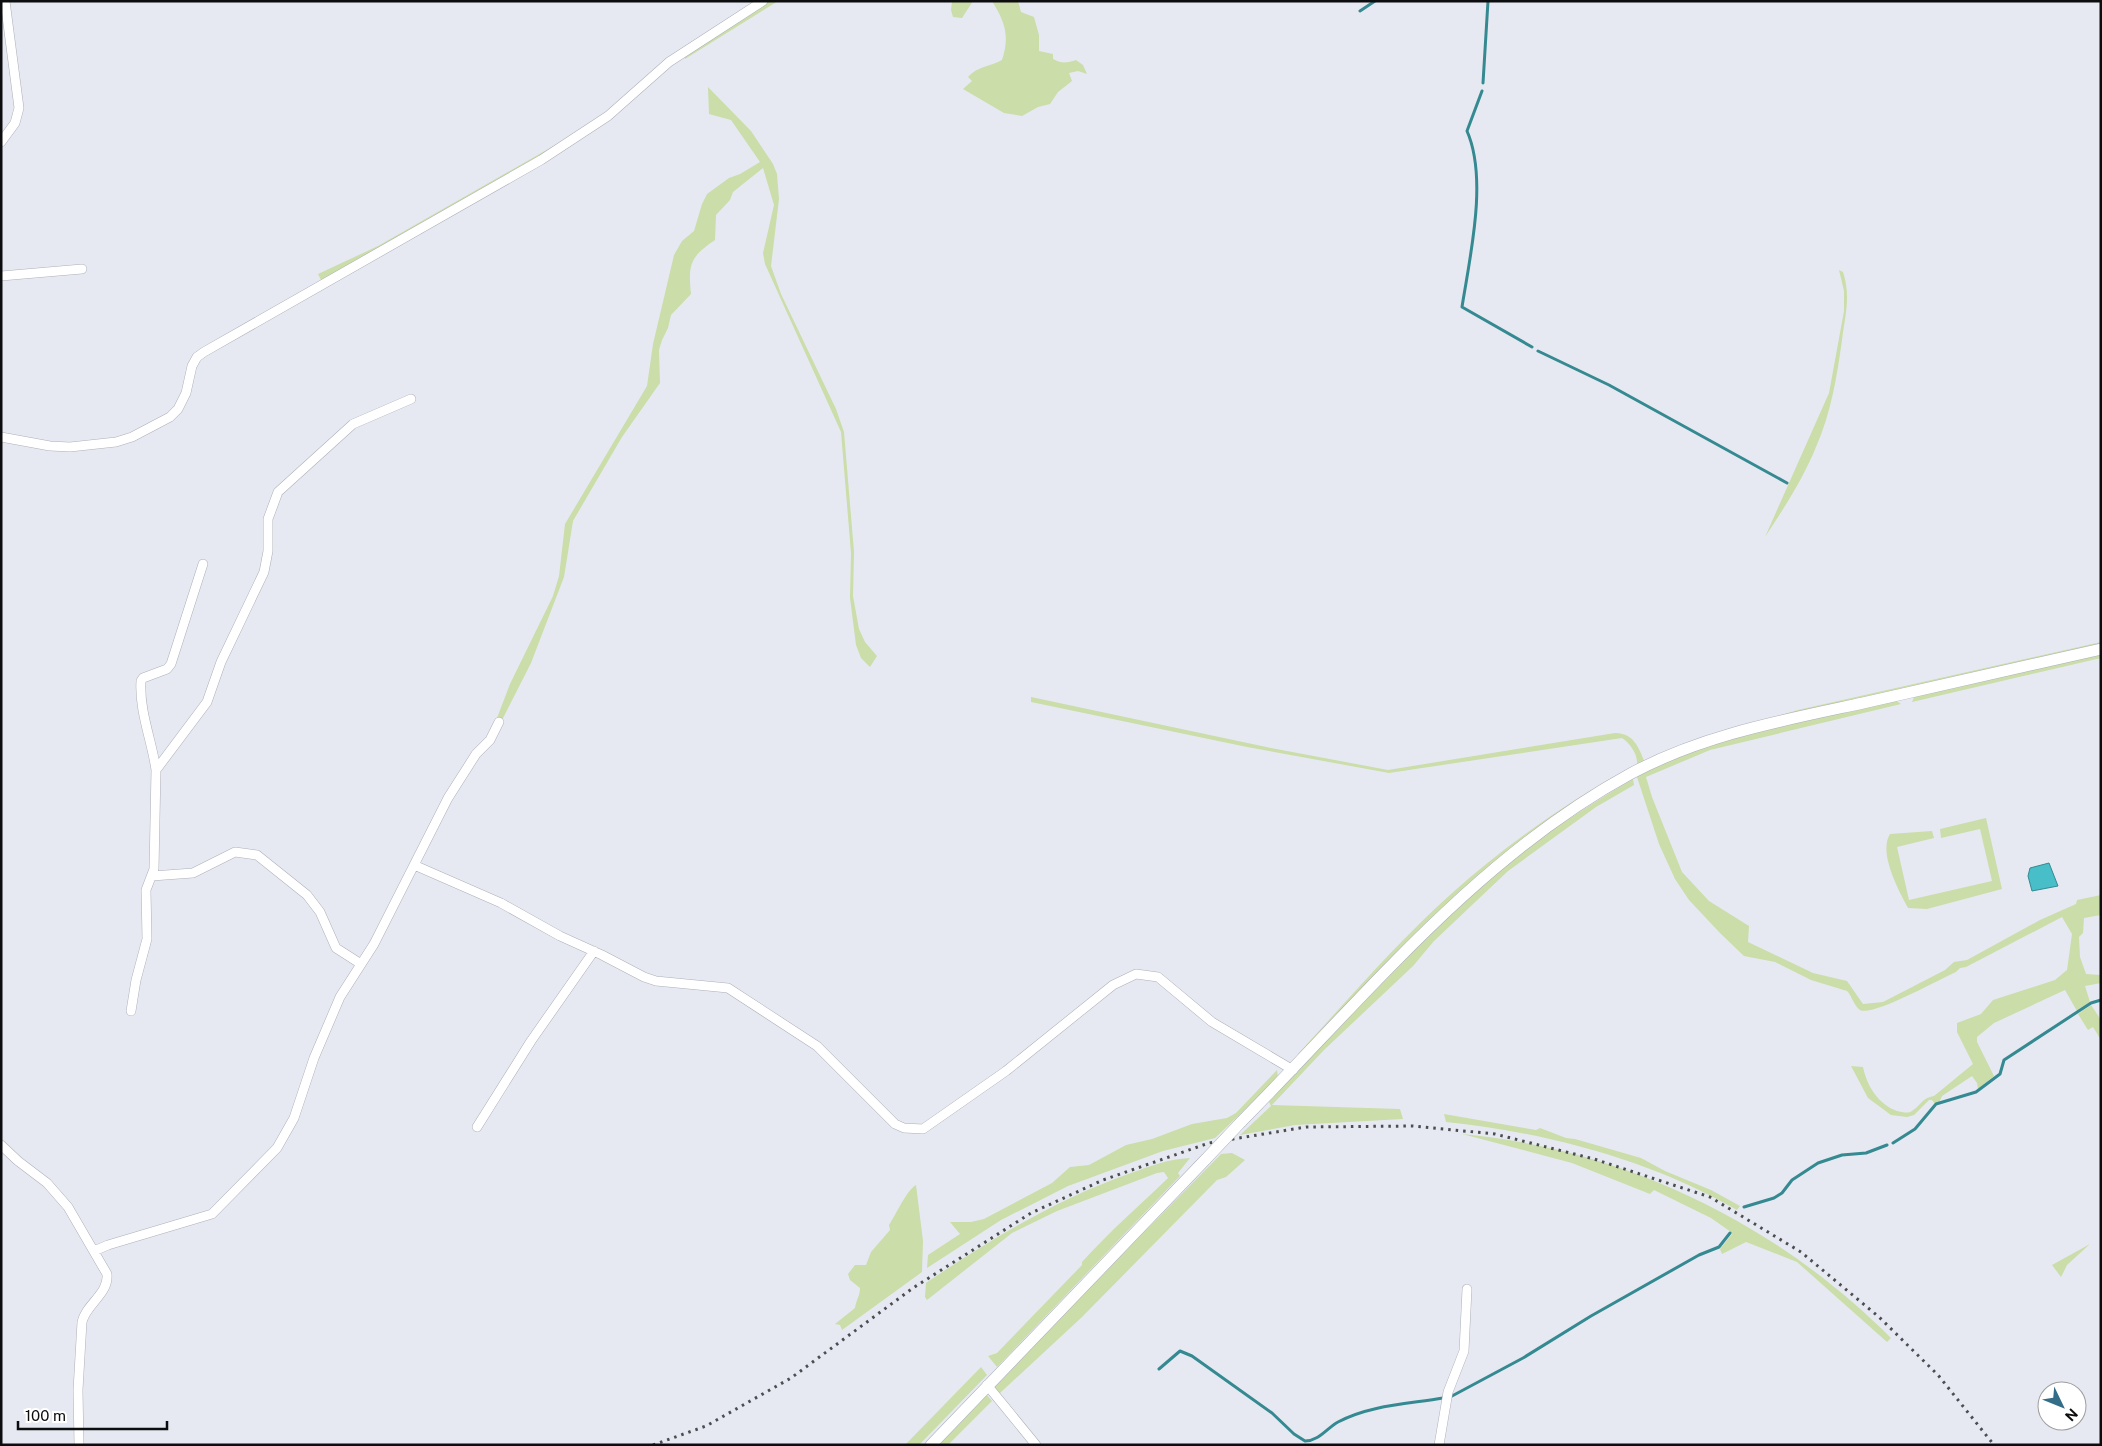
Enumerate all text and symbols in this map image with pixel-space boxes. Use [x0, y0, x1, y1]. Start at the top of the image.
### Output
north arrow [2037, 1381, 2087, 1431]
scale bar [18, 1398, 166, 1430]
text: N [2062, 1405, 2081, 1424]
text: 100 m [25, 1407, 66, 1424]

